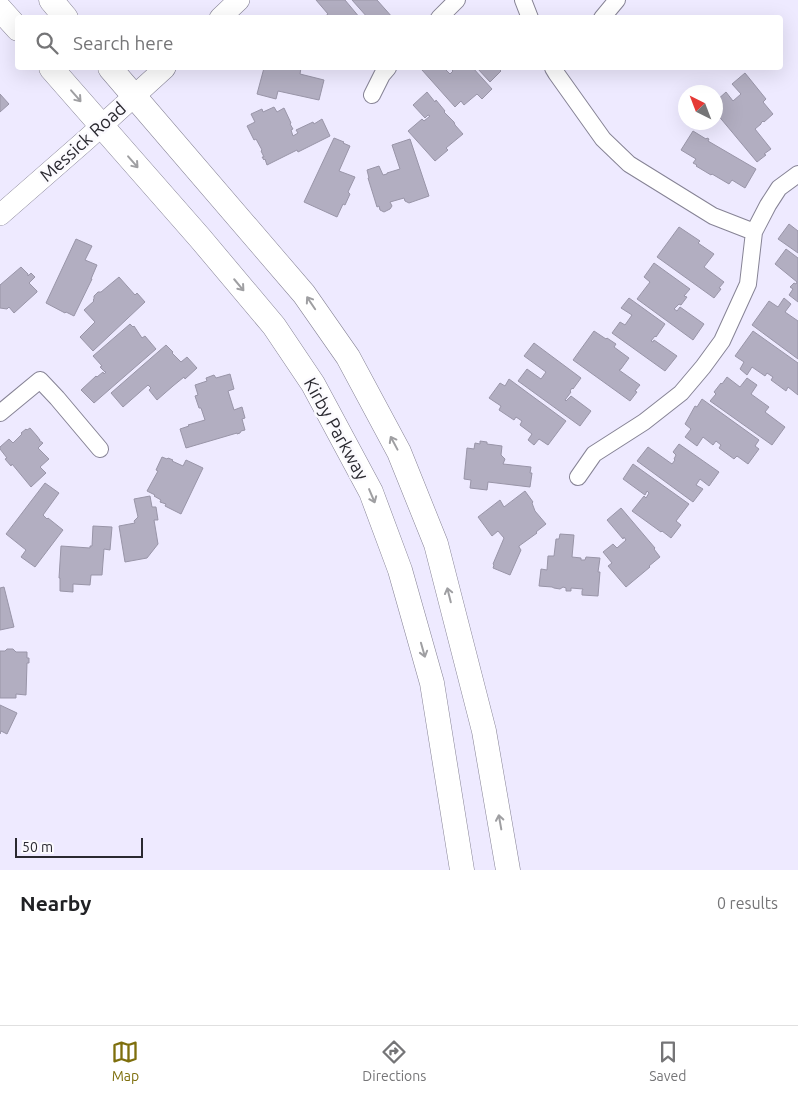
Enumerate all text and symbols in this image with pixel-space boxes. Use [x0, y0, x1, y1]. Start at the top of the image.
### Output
search box [15, 15, 783, 70]
icon: search [33, 29, 61, 57]
text: Search here [73, 32, 173, 54]
north arrow [678, 85, 723, 130]
one-way arrow [70, 90, 82, 103]
street label: Messick Road [35, 97, 129, 185]
one-way arrow [127, 156, 139, 169]
one-way arrow [234, 279, 245, 292]
one-way arrow [306, 297, 316, 311]
street label: Kirby Parkway [301, 374, 373, 483]
one-way arrow [389, 436, 398, 451]
one-way arrow [367, 488, 377, 503]
one-way arrow [444, 588, 453, 604]
one-way arrow [419, 642, 428, 658]
one-way arrow [494, 814, 504, 830]
scale bar [15, 835, 142, 858]
text: 50 m [22, 839, 53, 855]
text: Nearby [20, 891, 91, 915]
text: 0 results [717, 894, 778, 912]
tab: Map [111, 1038, 139, 1084]
tab: Directions [362, 1038, 426, 1084]
tab: Saved [649, 1038, 687, 1084]

